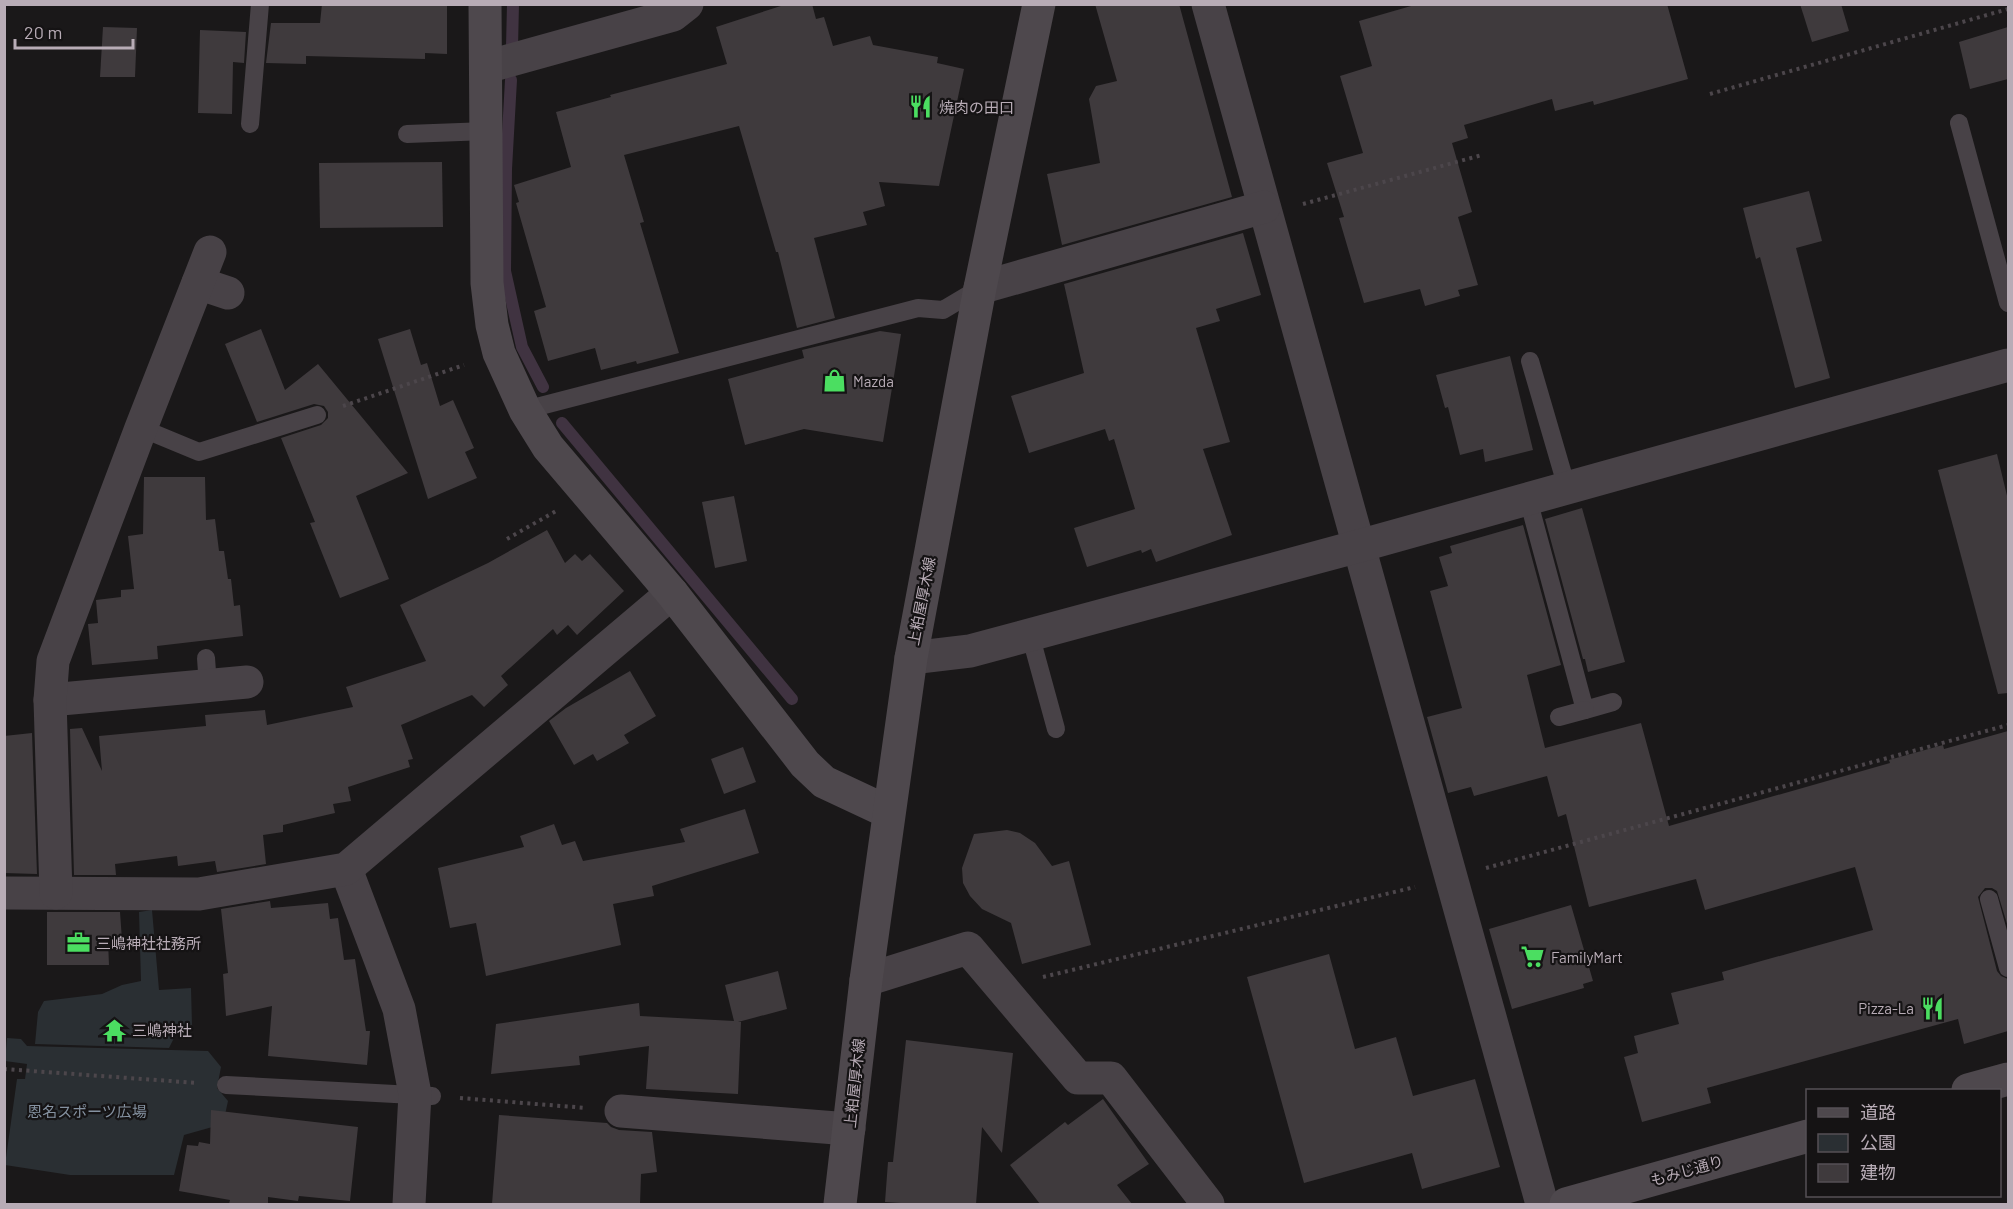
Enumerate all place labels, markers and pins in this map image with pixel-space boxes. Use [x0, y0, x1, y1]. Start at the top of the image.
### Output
restaurant icon: 焼肉の田口 [908, 94, 934, 120]
place label: 焼肉の田口 [939, 98, 1014, 116]
shop icon: Mazda [822, 368, 848, 394]
place label: Mazda [853, 372, 894, 390]
office icon: 三嶋神社社務所 [65, 930, 91, 956]
place label: 三嶋神社社務所 [96, 934, 201, 952]
supermarket icon: FamilyMart [1520, 944, 1546, 970]
place label: FamilyMart [1551, 948, 1623, 966]
restaurant icon: Pizza-La [1919, 995, 1945, 1021]
place label: Pizza-La [1858, 999, 1914, 1017]
temple icon: 三嶋神社 [101, 1017, 127, 1043]
place label: 三嶋神社 [132, 1021, 192, 1039]

